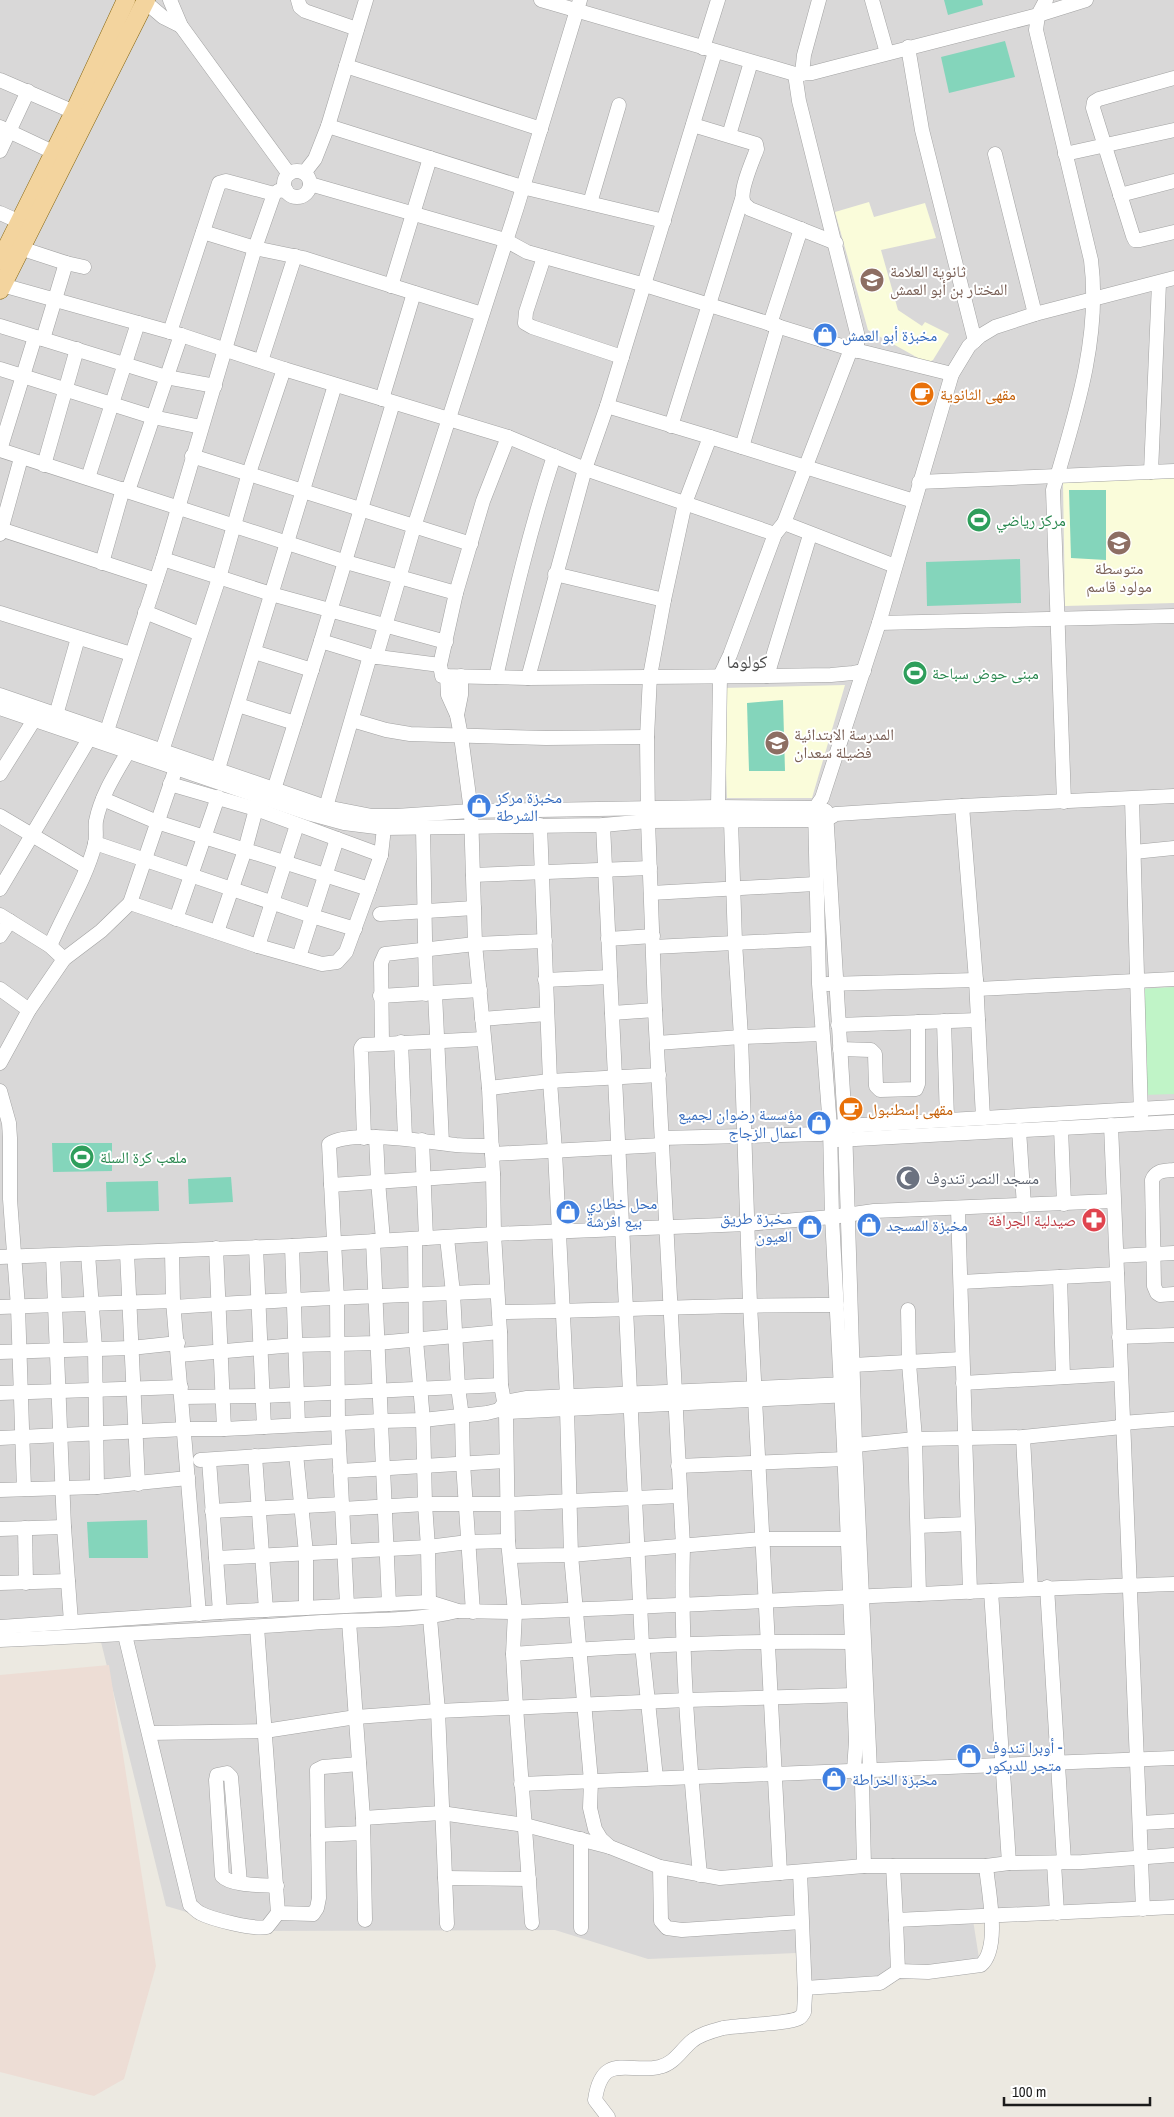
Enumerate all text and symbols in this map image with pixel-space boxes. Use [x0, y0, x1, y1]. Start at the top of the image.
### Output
place label: ثانوية العلامة المختار بن أبو العمش [890, 260, 1008, 300]
school or university icon: ثانوية العلامة المختار بن أبو العمش [859, 267, 885, 293]
shop icon: مخبزة أبو العمش [812, 322, 838, 348]
place label: مخبزة أبو العمش [842, 324, 937, 346]
cafe icon: مقهى الثانوية [909, 381, 935, 407]
place label: مقهى الثانوية [940, 383, 1016, 405]
sports icon: مركز رياضي [966, 507, 992, 533]
place label: مركز رياضي [996, 509, 1066, 533]
school or university icon: متوسطة مولود قاسم [1106, 530, 1132, 556]
place label: متوسطة مولود قاسم [1086, 557, 1152, 597]
district label: كولوما [727, 649, 768, 674]
sports icon: مبنى حوض سباحة [902, 660, 928, 686]
place label: مبنى حوض سباحة [932, 662, 1039, 684]
place label: المدرسة الابتدائية فضيلة سعدان [794, 723, 894, 763]
school or university icon: المدرسة الابتدائية فضيلة سعدان [764, 730, 790, 756]
place label: مخبزة مركز الشرطة [495, 786, 562, 826]
shop icon: مخبزة مركز الشرطة [466, 793, 492, 819]
cafe icon: مقهى إسطنبول [838, 1096, 864, 1122]
place label: مقهى إسطنبول [868, 1098, 953, 1120]
place label: مؤسسة رضوان لجميع اعمال الزجاج [678, 1103, 802, 1143]
shop icon: مؤسسة رضوان لجميع اعمال الزجاج [806, 1110, 832, 1136]
sports icon: ملعب كرة السلة [69, 1144, 95, 1170]
place label: ملعب كرة السلة [100, 1146, 187, 1168]
mosque icon: مسجد النصر تندوف [895, 1165, 921, 1191]
place label: مسجد النصر تندوف [926, 1167, 1039, 1189]
place label: محل خطاري بيع افرشة [586, 1192, 657, 1232]
shop icon: محل خطاري بيع افرشة [555, 1199, 581, 1225]
place label: مخبزة طريق العيون [720, 1207, 792, 1247]
pharmacy icon: صيدلية الجرافة [1081, 1207, 1107, 1233]
place label: صيدلية الجرافة [988, 1209, 1076, 1231]
shop icon: مخبزة المسجد [856, 1212, 882, 1238]
shop icon: مخبزة طريق العيون [797, 1214, 823, 1240]
place label: مخبزة المسجد [886, 1214, 968, 1236]
place label: أوبرا تندوف - متجر للديكور [985, 1736, 1063, 1776]
shop icon: أوبرا تندوف - متجر للديكور [956, 1743, 982, 1769]
shop icon: مخبزة الخراطة [821, 1766, 847, 1792]
place label: مخبزة الخراطة [852, 1768, 937, 1790]
scale bar [1004, 2074, 1150, 2106]
text: 100 m [1012, 2081, 1046, 2102]

